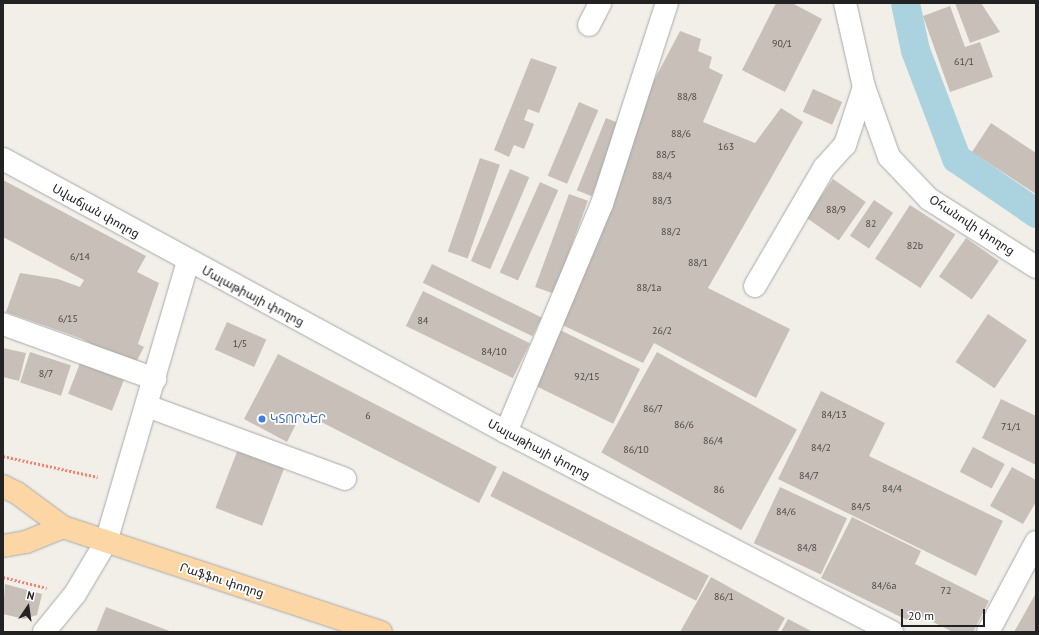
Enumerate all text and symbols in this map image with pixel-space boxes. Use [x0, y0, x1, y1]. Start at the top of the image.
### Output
house number: 90/1 [772, 38, 792, 50]
house number: 61/1 [954, 56, 974, 68]
house number: 88/8 [677, 91, 697, 103]
house number: 88/6 [671, 128, 691, 140]
house number: 163 [718, 141, 734, 153]
house number: 88/5 [656, 149, 676, 161]
house number: 88/4 [652, 170, 672, 182]
street label: Սվաճյան փողոց [50, 181, 142, 241]
street label: Օհանովի փողոց [927, 192, 1017, 258]
house number: 88/3 [652, 195, 672, 207]
house number: 88/9 [826, 204, 846, 216]
house number: 82 [866, 218, 876, 230]
house number: 88/2 [661, 226, 681, 238]
house number: 82b [907, 240, 923, 252]
house number: 6/14 [70, 251, 90, 263]
house number: 88/1 [688, 257, 708, 269]
street label: Մալաթիայի փողոց [199, 263, 307, 329]
house number: 88/1a [637, 282, 661, 294]
house number: 6/15 [58, 313, 78, 325]
house number: 84 [418, 315, 428, 327]
house number: 26/2 [652, 325, 672, 337]
house number: 1/5 [233, 338, 247, 350]
house number: 84/10 [481, 346, 507, 358]
house number: 8/7 [39, 368, 53, 380]
house number: 92/15 [574, 371, 600, 383]
house number: 86/7 [643, 403, 663, 415]
house number: 84/13 [821, 409, 847, 421]
house number: 6 [365, 410, 371, 422]
place label: ԿՏՈՐՆԵՐ [270, 412, 326, 426]
marker: ԿՏՈՐՆԵՐ [257, 414, 267, 424]
street label: Մալաթիայի փողոց [485, 416, 593, 482]
house number: 86/6 [674, 419, 694, 431]
house number: 71/1 [1001, 421, 1021, 433]
house number: 86/4 [703, 435, 723, 447]
house number: 84/2 [811, 442, 831, 454]
house number: 86/10 [623, 444, 649, 456]
house number: 84/7 [799, 470, 819, 482]
house number: 84/4 [882, 483, 902, 495]
house number: 86 [714, 484, 724, 496]
house number: 84/5 [851, 501, 871, 513]
house number: 84/6 [776, 506, 796, 518]
house number: 84/8 [797, 542, 817, 554]
street label: Րաֆֆու փողոց [178, 560, 266, 600]
house number: 84/6a [872, 580, 896, 592]
house number: 72 [941, 585, 951, 597]
north arrow [8, 587, 48, 627]
text: N [26, 588, 36, 603]
house number: 86/1 [714, 591, 734, 603]
scale bar [903, 601, 987, 627]
text: 20 m [908, 608, 934, 623]

